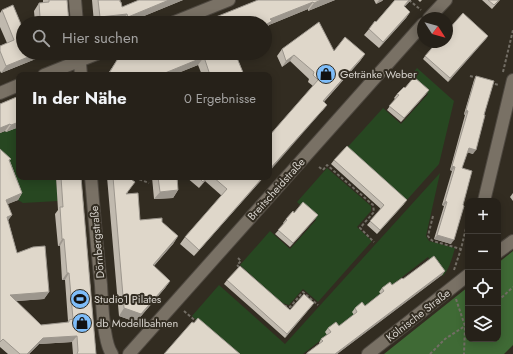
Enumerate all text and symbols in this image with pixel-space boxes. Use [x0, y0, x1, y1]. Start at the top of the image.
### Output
north arrow [417, 12, 453, 48]
search box [16, 16, 272, 60]
icon: search [30, 27, 52, 49]
text: Hier suchen [62, 27, 139, 49]
shop icon: Getränke Weber [315, 63, 337, 85]
place label: Getränke Weber [340, 66, 417, 82]
text: In der Nähe [32, 86, 127, 110]
text: 0 Ergebnisse [184, 89, 256, 108]
street label: Breitscheidstraße [244, 154, 309, 224]
map controls [465, 198, 501, 342]
button: + [465, 198, 501, 234]
street label: Dörnbergstraße [86, 205, 108, 279]
button: − [465, 234, 501, 270]
button: locate [465, 270, 501, 306]
street label: Kölnische Straße [383, 285, 454, 345]
sports icon: Studio1 Pilates [69, 288, 91, 310]
place label: Studio1 Pilates [94, 291, 162, 307]
button: layers [465, 306, 501, 342]
shop icon: db Modellbahnen [71, 312, 93, 334]
place label: db Modellbahnen [96, 315, 178, 331]

